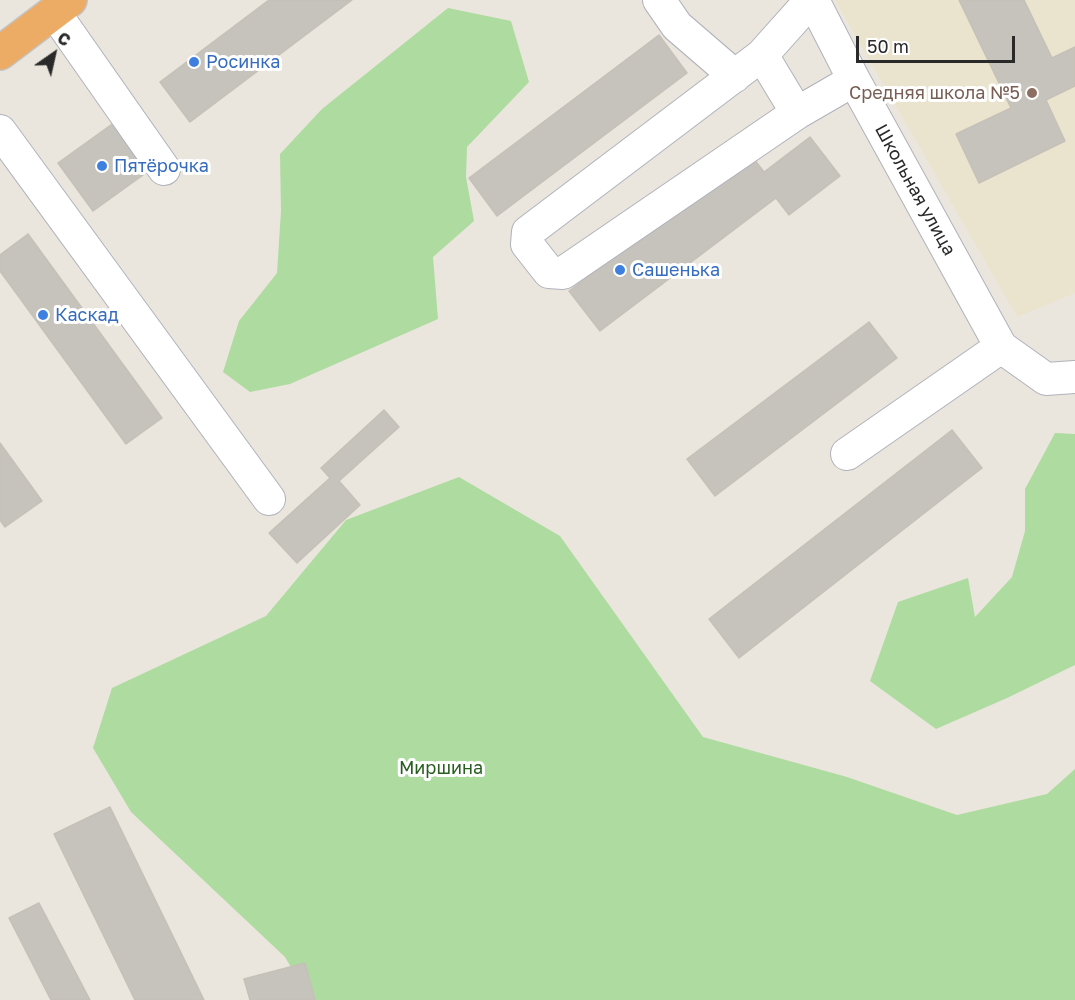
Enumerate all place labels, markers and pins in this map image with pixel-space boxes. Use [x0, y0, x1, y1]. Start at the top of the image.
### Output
place label: Росинка [206, 51, 281, 73]
marker: Росинка [187, 55, 201, 69]
place label: Средняя школа №5 [849, 82, 1020, 104]
marker: Средняя школа №5 [1025, 86, 1039, 100]
place label: Пятёрочка [114, 155, 209, 177]
marker: Пятёрочка [95, 159, 109, 173]
place label: Сашенька [632, 259, 720, 281]
marker: Сашенька [613, 263, 627, 277]
place label: Каскад [55, 304, 119, 326]
marker: Каскад [36, 308, 50, 322]

